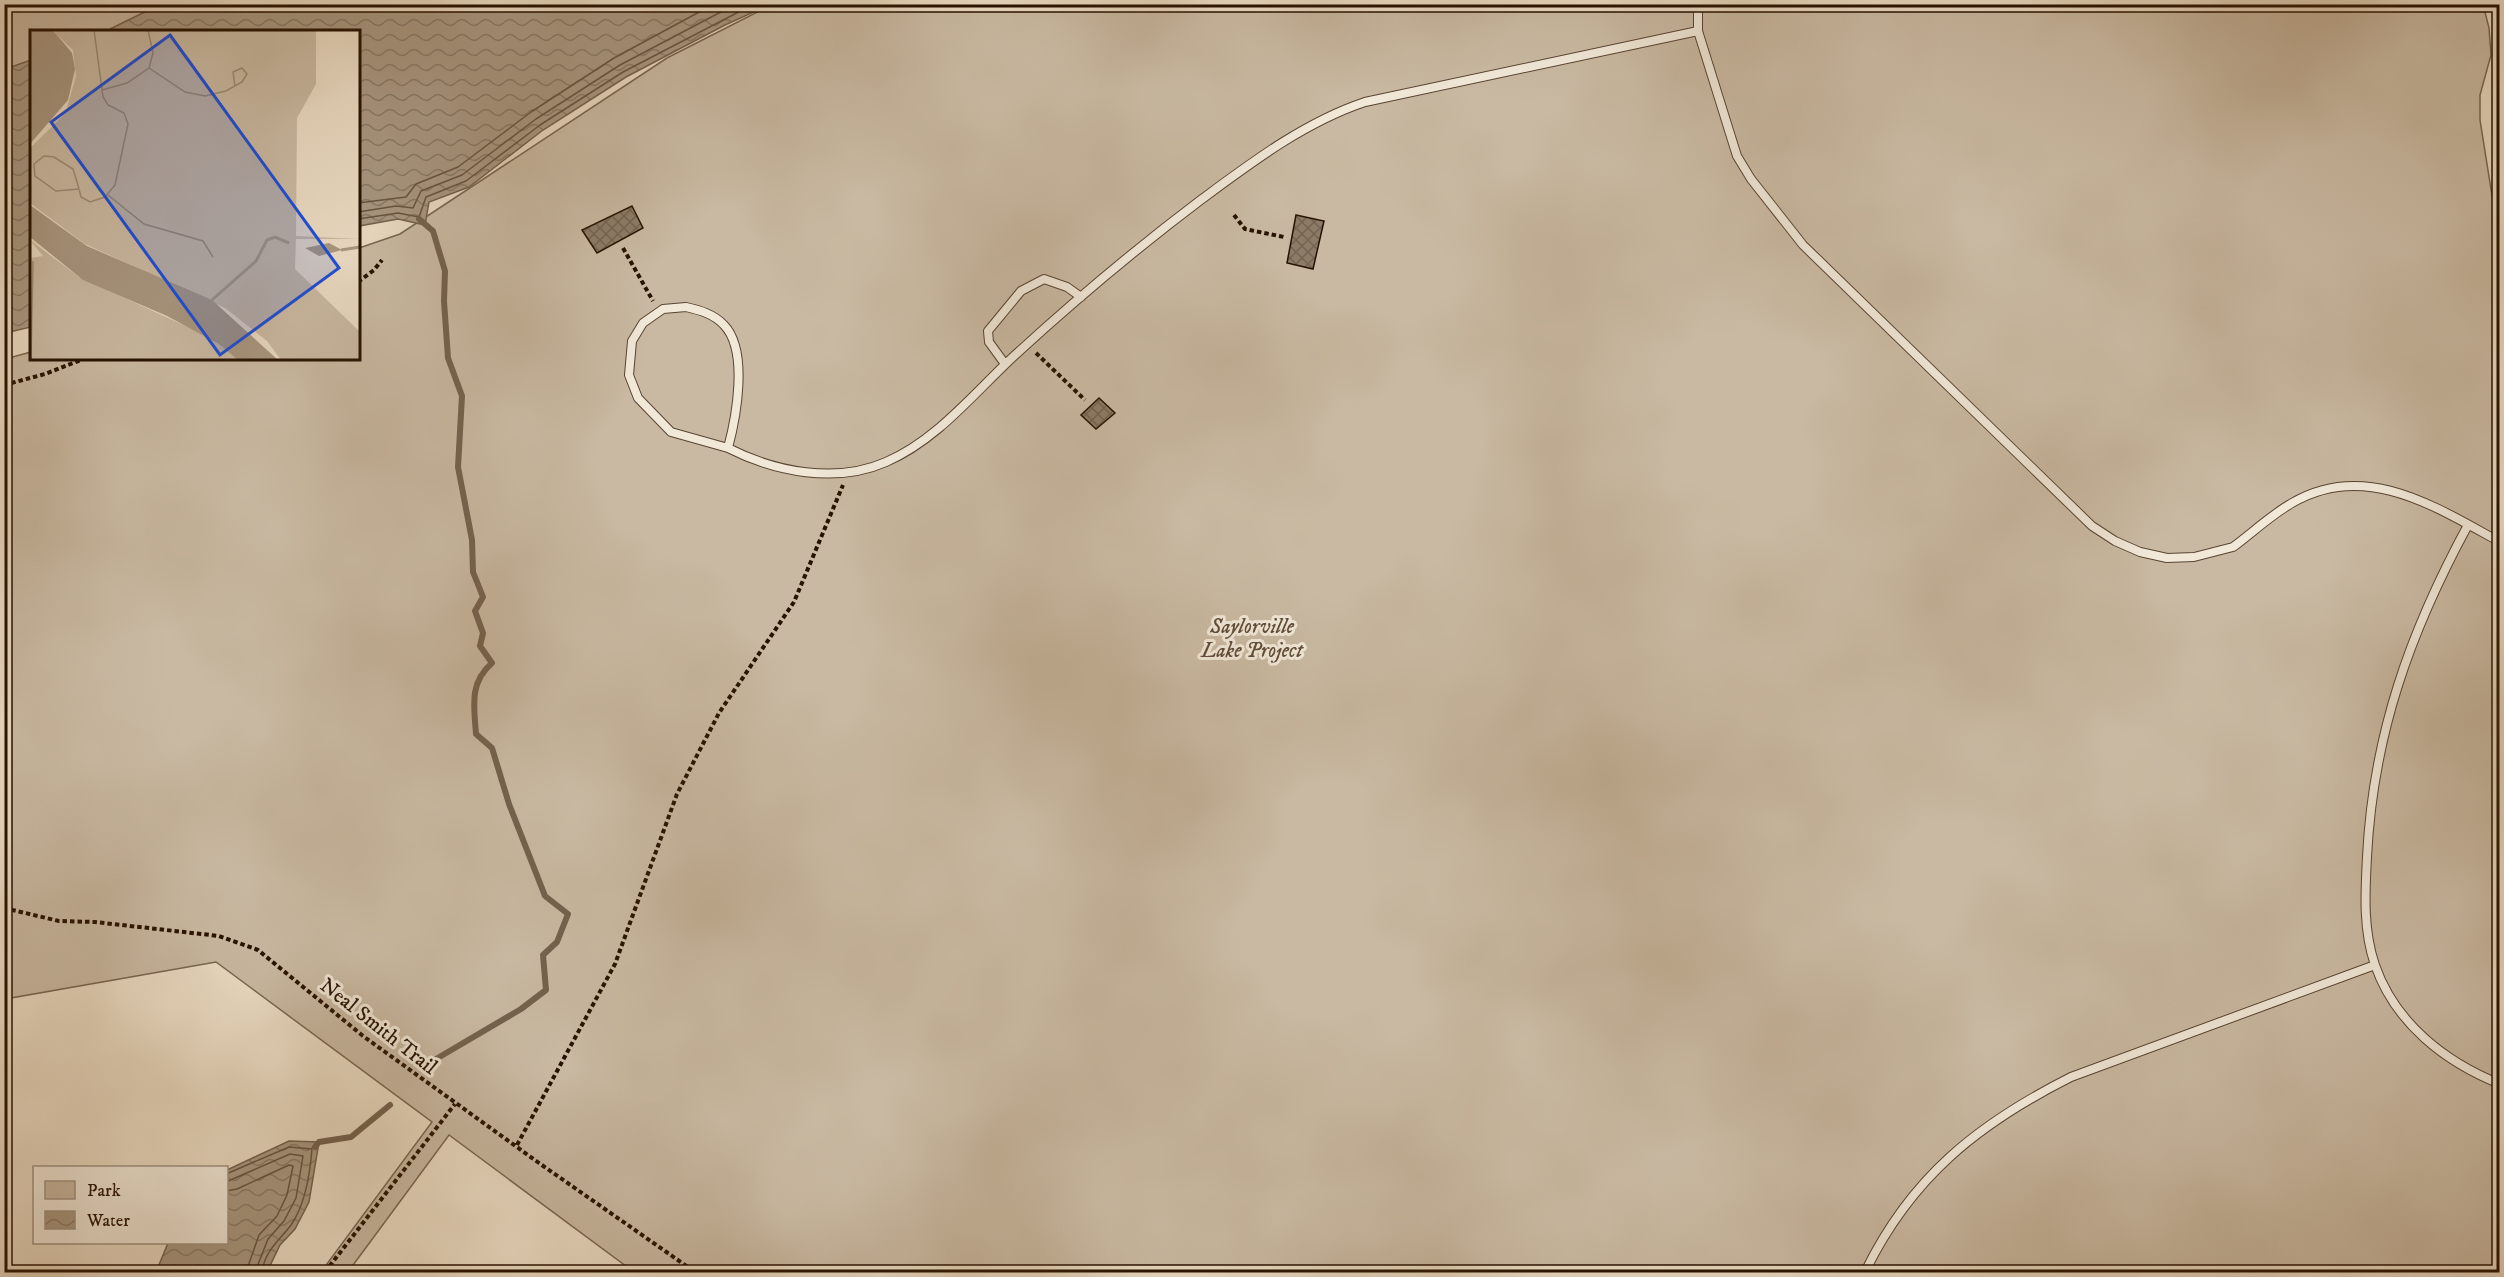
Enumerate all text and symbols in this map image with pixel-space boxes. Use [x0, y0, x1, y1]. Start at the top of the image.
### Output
inset map [30, 30, 360, 360]
park label: Saylorville Lake Project [1200, 614, 1304, 664]
street label: Neal Smith Trail [314, 973, 443, 1081]
legend [33, 1166, 228, 1244]
text: Park [87, 1180, 121, 1202]
text: Water [86, 1210, 130, 1232]

